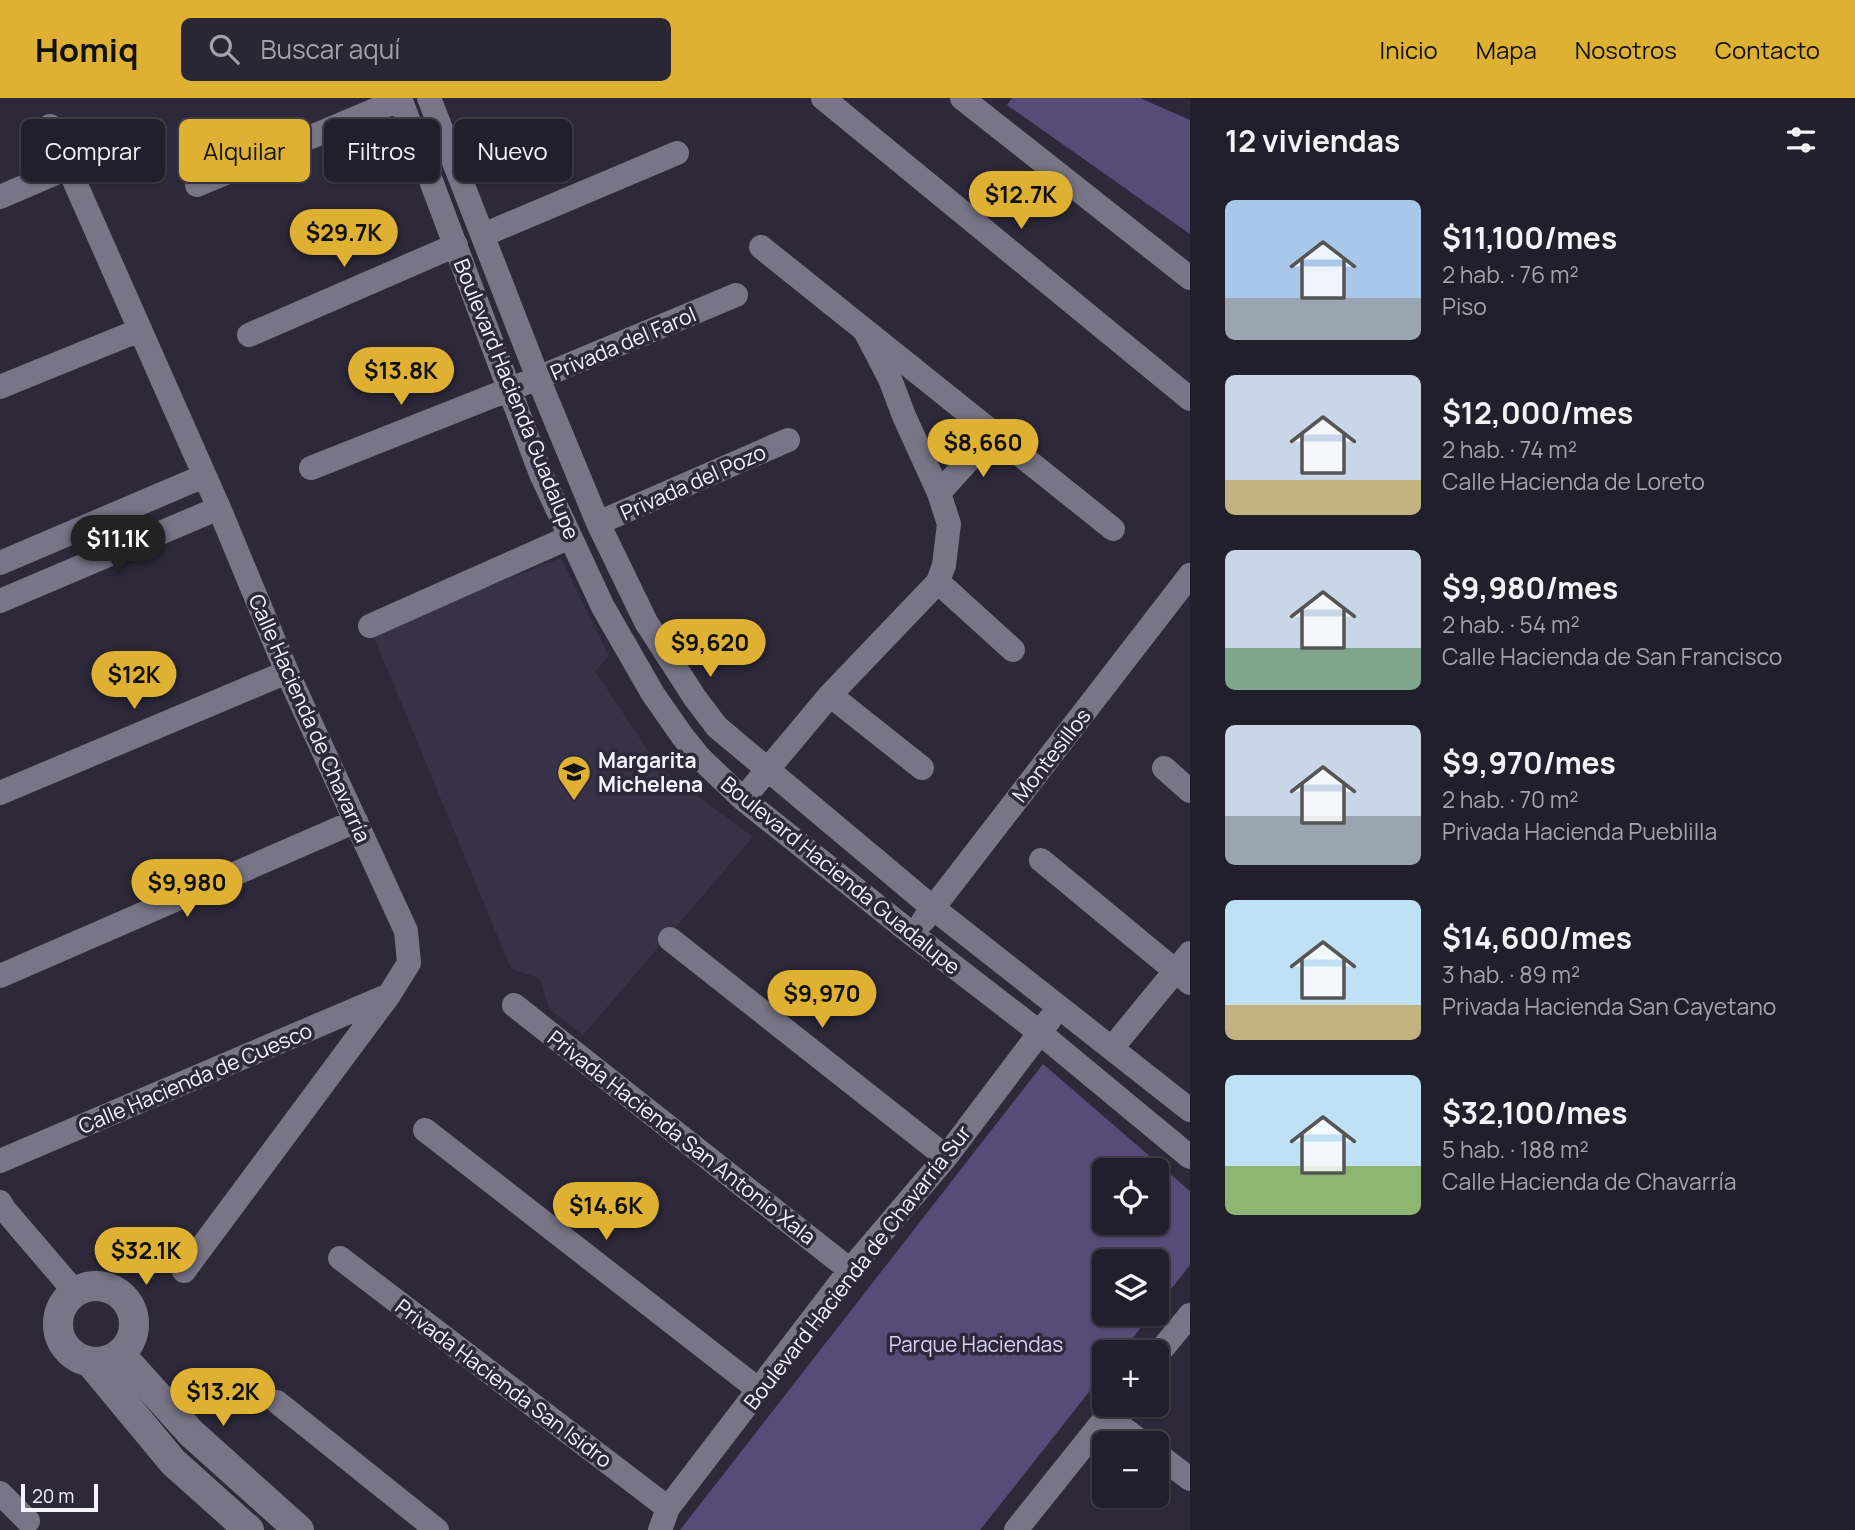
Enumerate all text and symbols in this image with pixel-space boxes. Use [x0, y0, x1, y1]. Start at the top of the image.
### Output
search box [181, 18, 671, 81]
text: Homiq [35, 27, 139, 72]
icon: search [205, 30, 243, 68]
text: Buscar aquí [261, 31, 400, 67]
text: Inicio [1380, 33, 1438, 66]
text: Mapa [1476, 33, 1537, 66]
text: Nosotros [1575, 33, 1677, 66]
text: Contacto [1715, 33, 1820, 66]
chip: Comprar [21, 119, 165, 182]
chip: Alquilar [179, 119, 310, 182]
chip: Filtros [324, 119, 440, 182]
chip: Nuevo [454, 119, 572, 182]
text: 12 viviendas [1225, 120, 1400, 161]
icon: filters [1782, 121, 1820, 159]
pin: $12.7K [964, 172, 1078, 231]
text: $12.7K [985, 178, 1057, 210]
pin: $29.7K [287, 209, 401, 269]
text: $29.7K [306, 216, 382, 248]
text: $11,100/mes [1442, 217, 1617, 258]
icon: home [1281, 228, 1365, 312]
street label: Boulevard Hacienda Guadalupe [448, 255, 586, 543]
text: 2 hab. · 76 m² [1442, 258, 1579, 290]
text: Piso [1442, 290, 1487, 322]
street label: Privada del Farol [546, 300, 700, 386]
pin: $13.8K [344, 348, 458, 407]
text: $13.8K [364, 354, 438, 386]
text: $12,000/mes [1442, 392, 1633, 433]
icon: home [1281, 403, 1365, 487]
pin: $8,660 [926, 420, 1040, 479]
text: $8,660 [943, 426, 1023, 458]
text: 2 hab. · 74 m² [1442, 433, 1577, 465]
street label: Privada del Pozo [616, 437, 770, 527]
text: Calle Hacienda de Loreto [1442, 465, 1705, 497]
pin: $11.1K [61, 516, 175, 575]
text: $11.1K [87, 522, 149, 554]
text: $9,980/mes [1442, 567, 1618, 608]
icon: home [1281, 578, 1365, 662]
street label: Calle Hacienda de Chavarría [243, 589, 377, 847]
text: 2 hab. · 54 m² [1442, 608, 1580, 640]
pin: $9,620 [653, 620, 767, 679]
text: $9,620 [671, 626, 749, 658]
text: Calle Hacienda de San Francisco [1442, 640, 1782, 672]
pin: $12K [93, 652, 175, 711]
text: $12K [107, 658, 161, 690]
street label: Montesillos [1006, 702, 1096, 808]
text: $9,970/mes [1442, 742, 1616, 783]
place label: Margarita Michelena [598, 746, 703, 798]
school or university icon: Margarita Michelena [555, 753, 593, 802]
icon: home [1281, 753, 1365, 837]
street label: Boulevard Hacienda Guadalupe [716, 770, 966, 980]
text: 2 hab. · 70 m² [1442, 783, 1578, 815]
text: Privada Hacienda Pueblilla [1442, 815, 1717, 847]
pin: $9,980 [130, 860, 244, 919]
text: $9,980 [147, 866, 227, 898]
text: $14,600/mes [1442, 917, 1632, 958]
icon: home [1281, 928, 1365, 1012]
text: 3 hab. · 89 m² [1442, 958, 1580, 990]
pin: $9,970 [765, 970, 879, 1030]
text: $9,970 [783, 977, 861, 1009]
text: Privada Hacienda San Cayetano [1442, 990, 1776, 1022]
street label: Calle Hacienda de Cuesco [74, 1016, 316, 1140]
street label: Privada Hacienda San Antonio Xala [542, 1024, 822, 1250]
text: $32,100/mes [1442, 1092, 1627, 1133]
icon: home [1281, 1103, 1365, 1187]
street label: Boulevard Hacienda de Chavarría Sur [737, 1119, 977, 1415]
text: 5 hab. · 188 m² [1442, 1133, 1589, 1165]
map controls [1092, 1158, 1169, 1508]
button: locate [1092, 1158, 1169, 1235]
text: Calle Hacienda de Chavarría [1442, 1165, 1737, 1197]
pin: $14.6K [549, 1182, 663, 1242]
text: $14.6K [569, 1189, 643, 1221]
pin: $32.1K [89, 1228, 203, 1287]
text: $32.1K [111, 1234, 181, 1266]
button: layers [1092, 1249, 1169, 1326]
street label: Privada Hacienda San Isidro [390, 1292, 618, 1474]
park label: Parque Haciendas [889, 1330, 1063, 1358]
button: + [1092, 1340, 1169, 1417]
pin: $13.2K [166, 1368, 280, 1428]
text: $13.2K [186, 1375, 260, 1407]
button: − [1092, 1431, 1169, 1508]
scale bar [21, 1481, 98, 1513]
text: 20 m [32, 1483, 74, 1509]

